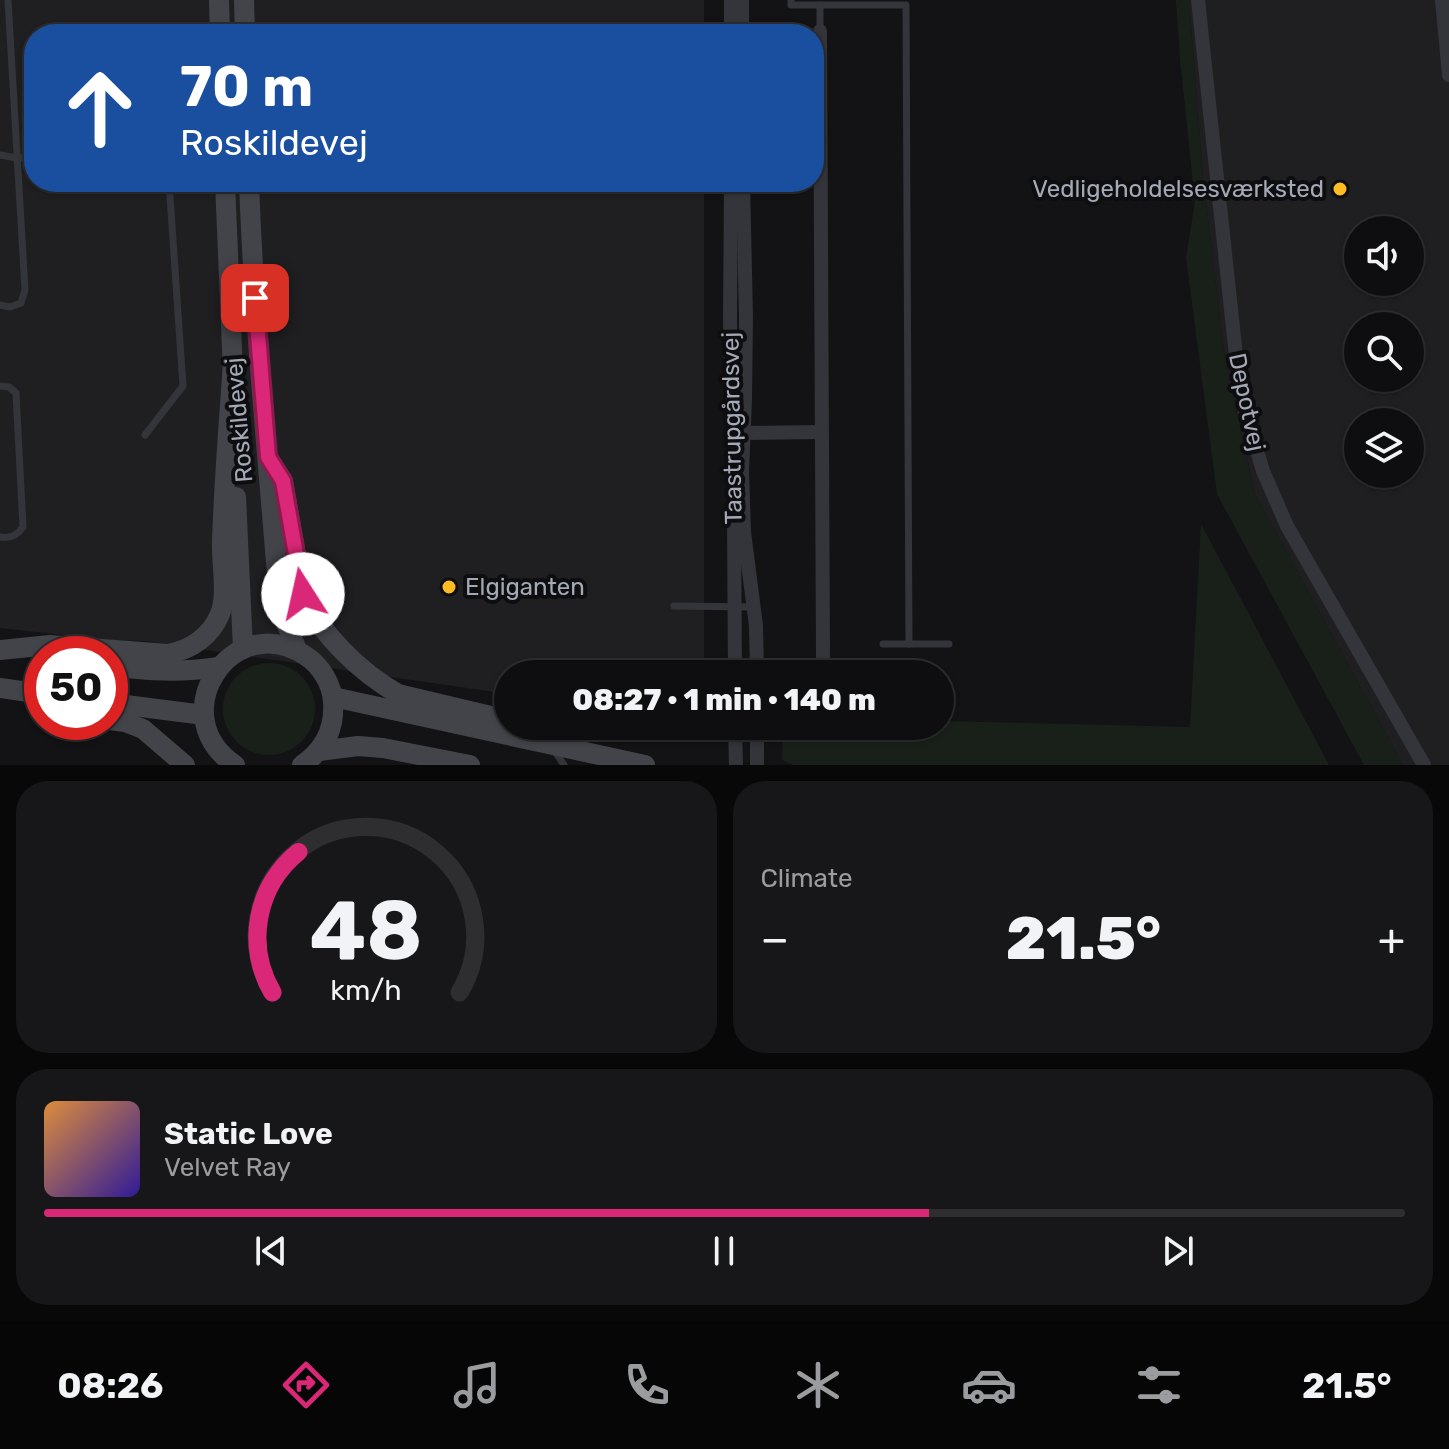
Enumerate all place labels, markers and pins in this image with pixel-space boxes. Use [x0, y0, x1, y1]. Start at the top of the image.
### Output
place label: Vedligeholdelsesværksted [1032, 175, 1324, 203]
marker: Vedligeholdelsesværksted [1331, 180, 1349, 198]
pin [221, 264, 289, 332]
place label: Elgiganten [465, 573, 585, 601]
marker: Elgiganten [440, 578, 458, 596]

